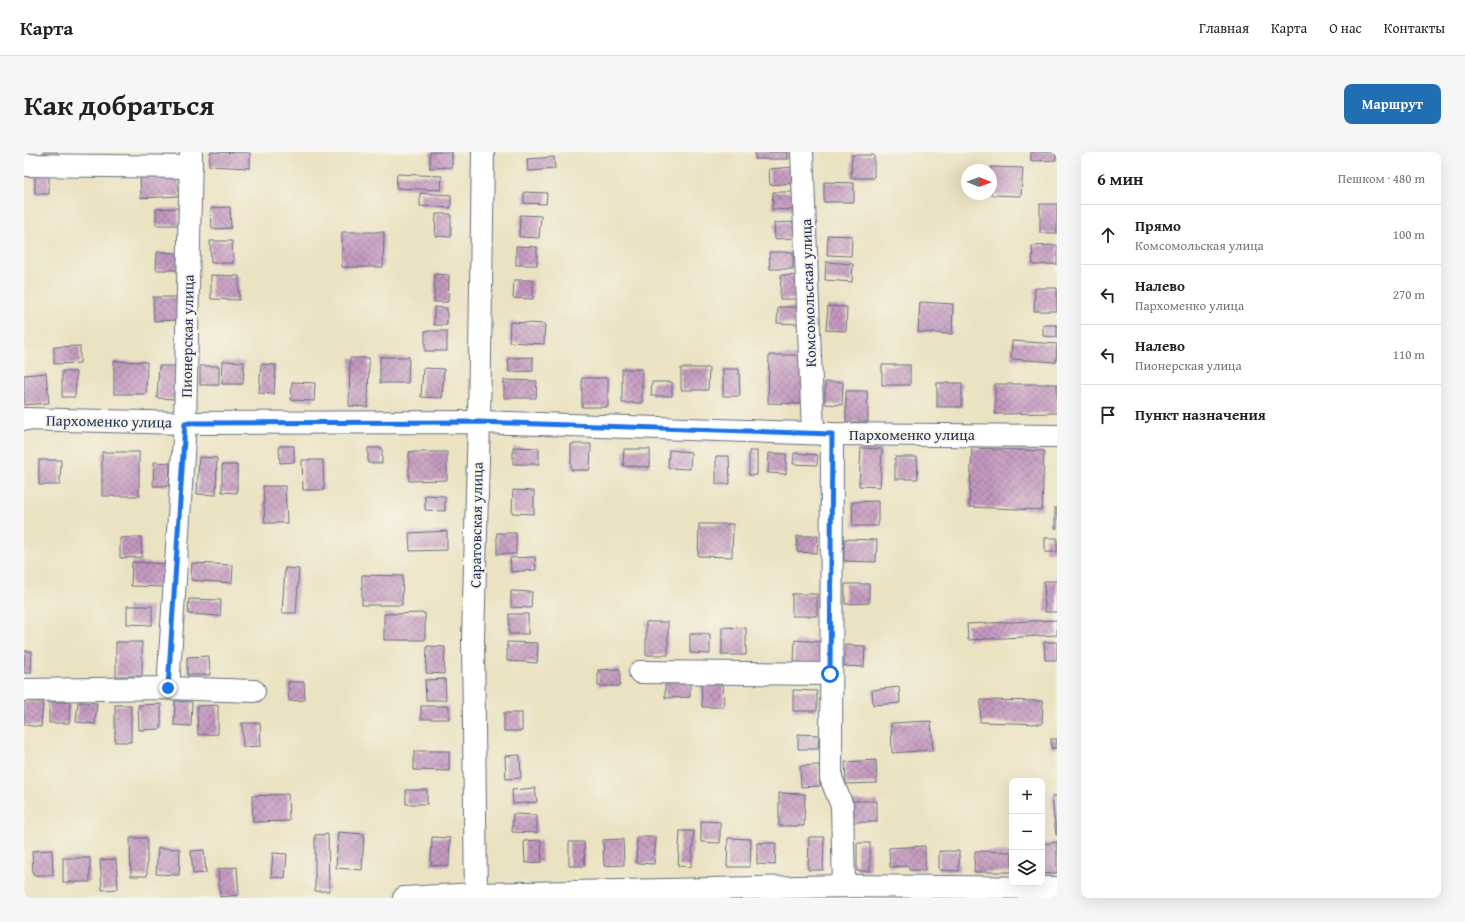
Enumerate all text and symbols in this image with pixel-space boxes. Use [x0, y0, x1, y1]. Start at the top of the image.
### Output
text: Карта [20, 14, 73, 42]
text: Главная [1199, 18, 1249, 38]
text: Карта [1271, 18, 1307, 38]
text: О нас [1329, 18, 1362, 38]
text: Контакты [1384, 18, 1445, 38]
text: Как добраться [24, 84, 214, 125]
button: Маршрут [1344, 84, 1441, 124]
north arrow [961, 164, 997, 200]
text: 6 мин [1097, 166, 1143, 191]
text: Пешком · 480 m [1338, 169, 1425, 188]
text: Прямо [1135, 215, 1181, 236]
street label: Комсомольская улица [795, 218, 821, 368]
icon: ahead [1097, 224, 1119, 246]
text: 100 m [1393, 225, 1425, 244]
text: Комсомольская улица [1135, 236, 1264, 255]
street label: Пионерская улица [175, 273, 199, 398]
text: Налево [1135, 275, 1185, 296]
icon: left [1097, 284, 1119, 306]
text: 270 m [1393, 285, 1425, 304]
text: Пархоменко улица [1135, 296, 1244, 315]
text: Налево [1135, 335, 1185, 356]
icon: left [1097, 344, 1119, 366]
text: 110 m [1393, 345, 1425, 364]
text: Пионерская улица [1135, 356, 1242, 375]
icon: arrive [1097, 404, 1119, 426]
text: Пункт назначения [1135, 404, 1266, 425]
street label: Пархоменко улица [46, 409, 173, 433]
street label: Пархоменко улица [849, 424, 976, 445]
street label: Саратовская улица [464, 461, 488, 588]
route start [821, 665, 839, 683]
route end [159, 679, 177, 697]
map controls [1009, 778, 1045, 886]
button: + [1009, 778, 1045, 814]
button: − [1009, 814, 1045, 850]
button: layers [1009, 850, 1045, 886]

